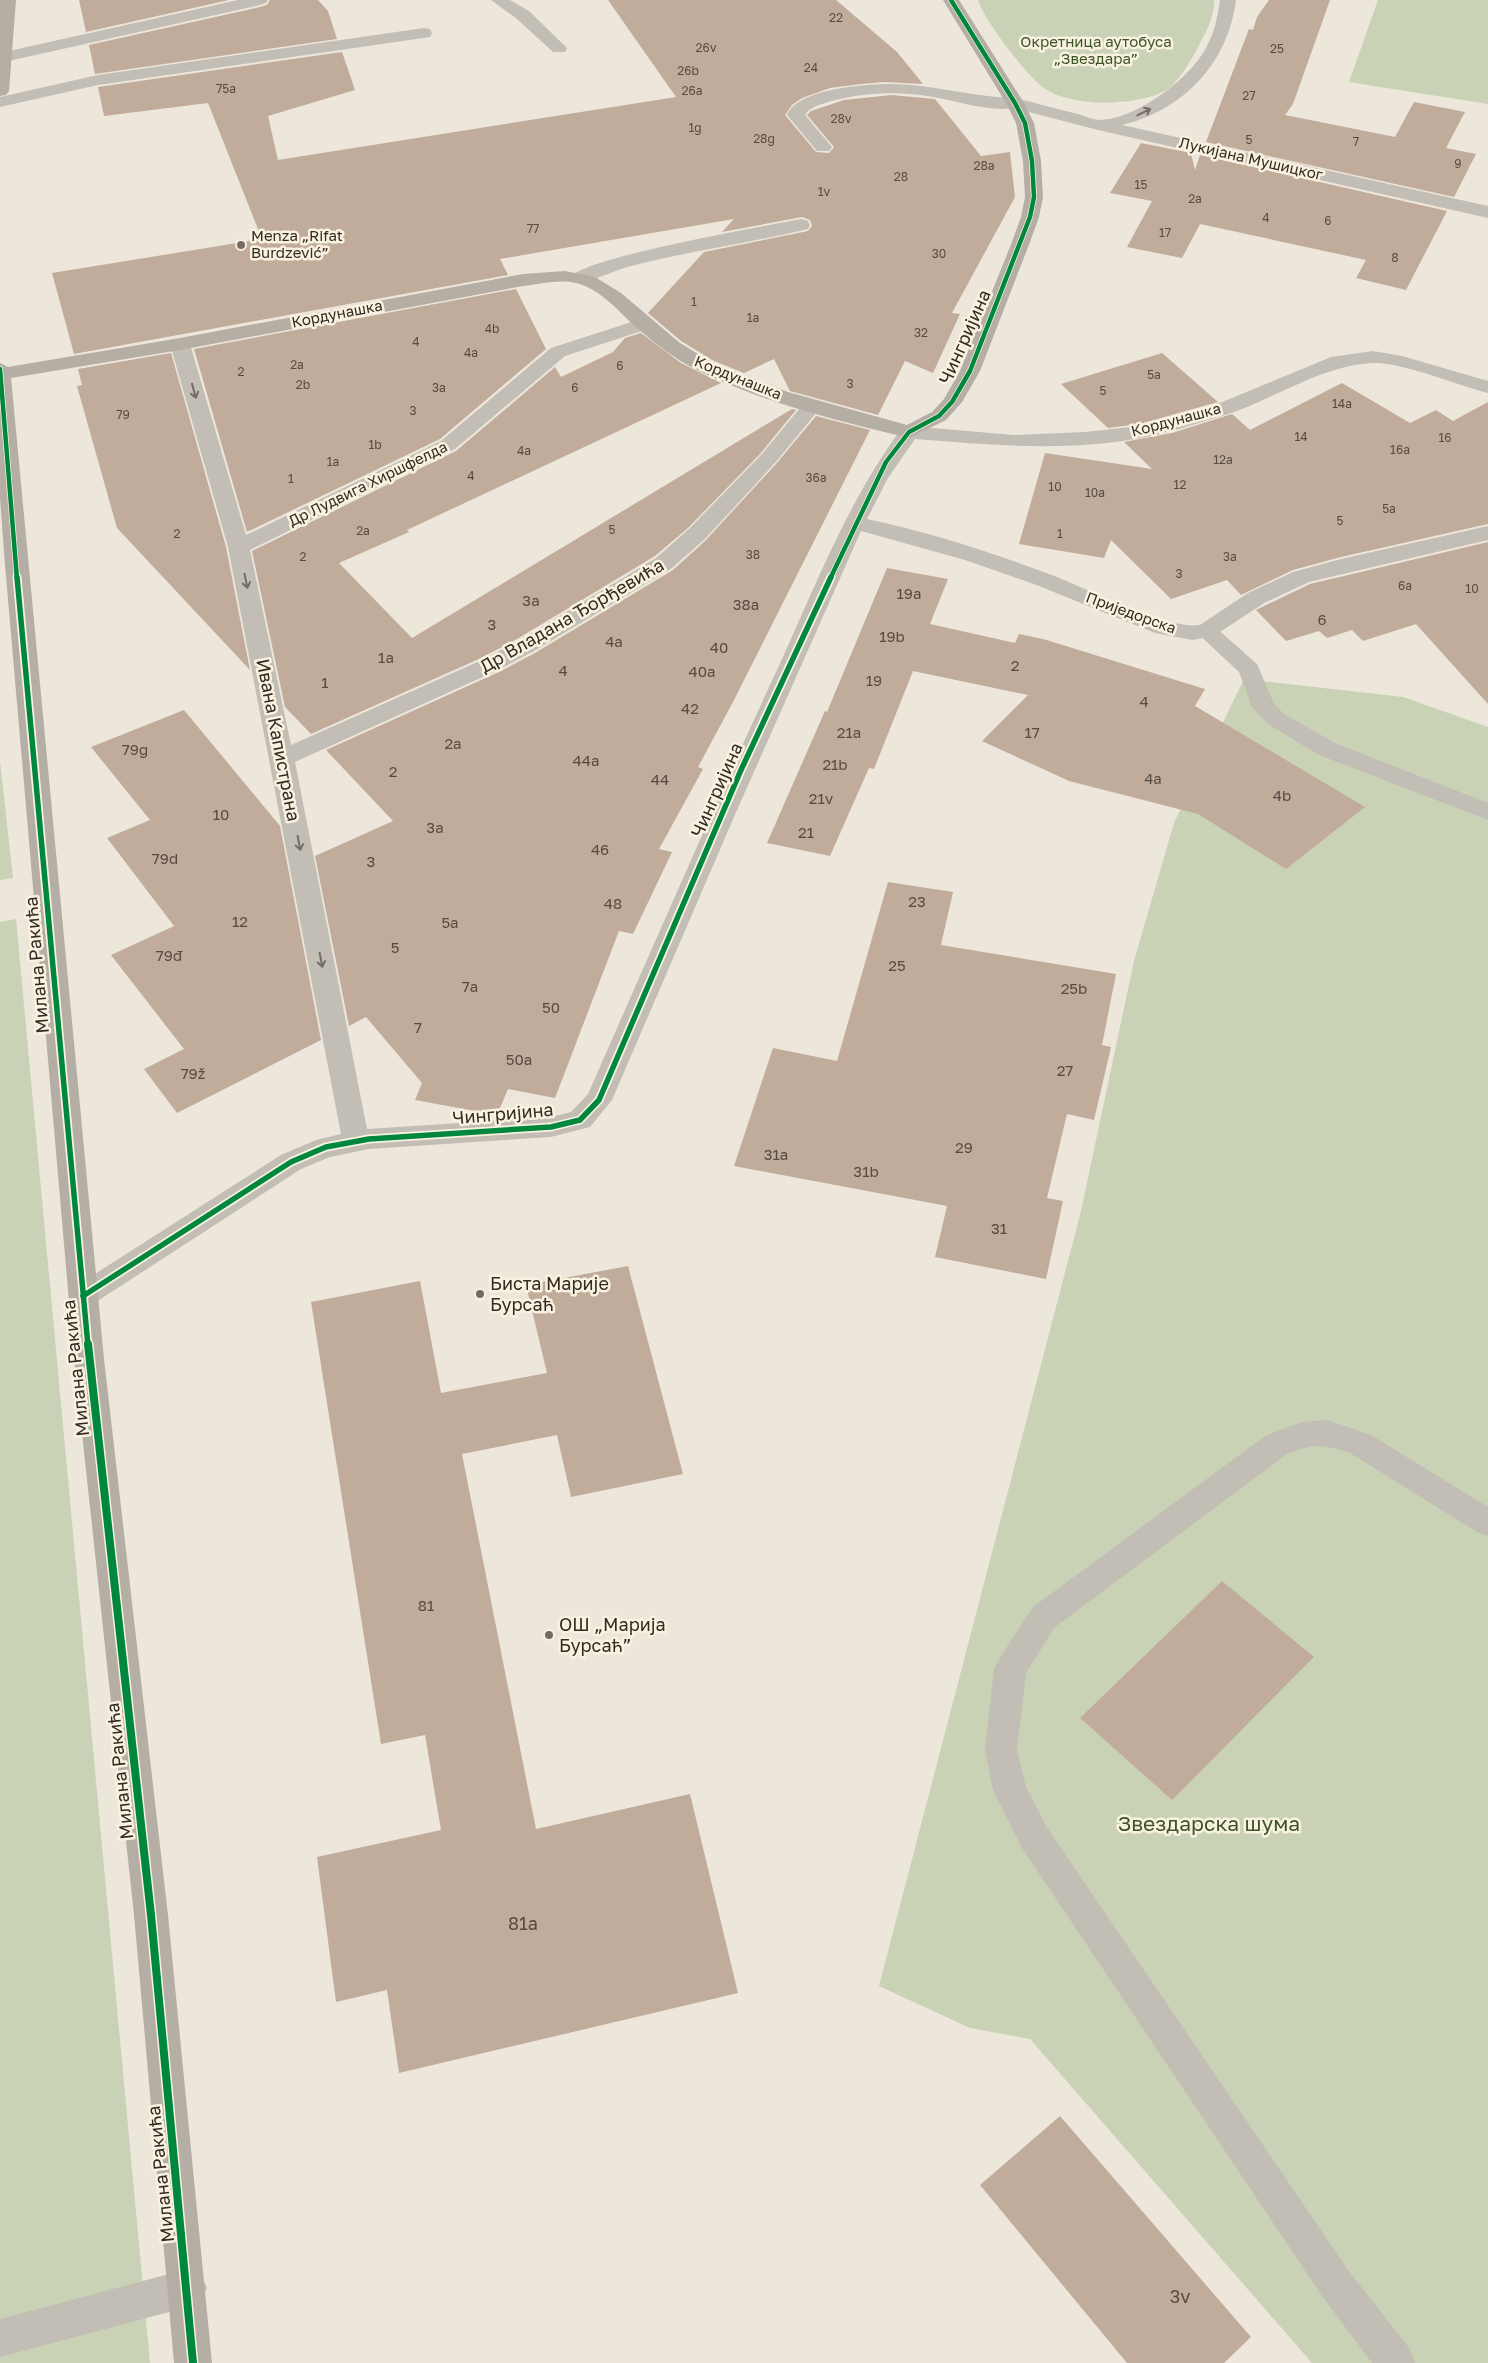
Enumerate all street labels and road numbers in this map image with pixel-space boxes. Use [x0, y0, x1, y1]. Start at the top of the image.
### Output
street label: Лукијана Мушицког [1178, 133, 1325, 183]
street label: Чингријина [933, 286, 995, 387]
street label: Кордунашка [290, 295, 384, 331]
street label: Кордунашка [692, 351, 785, 403]
street label: Кордунашка [1129, 398, 1223, 440]
street label: Др Лудвига Хиршфелда [285, 437, 450, 529]
street label: Др Владана Ђорђевића [475, 553, 668, 677]
street label: Приједорска [1084, 587, 1179, 637]
street label: Ивана Капистрана [252, 657, 306, 823]
street label: Чингријина [685, 739, 747, 840]
street label: Милана Ракића [19, 896, 53, 1035]
street label: Чингријина [451, 1098, 554, 1128]
street label: Милана Ракића [57, 1299, 93, 1438]
street label: Милана Ракића [101, 1702, 137, 1841]
street label: Милана Ракића [142, 2105, 178, 2244]

